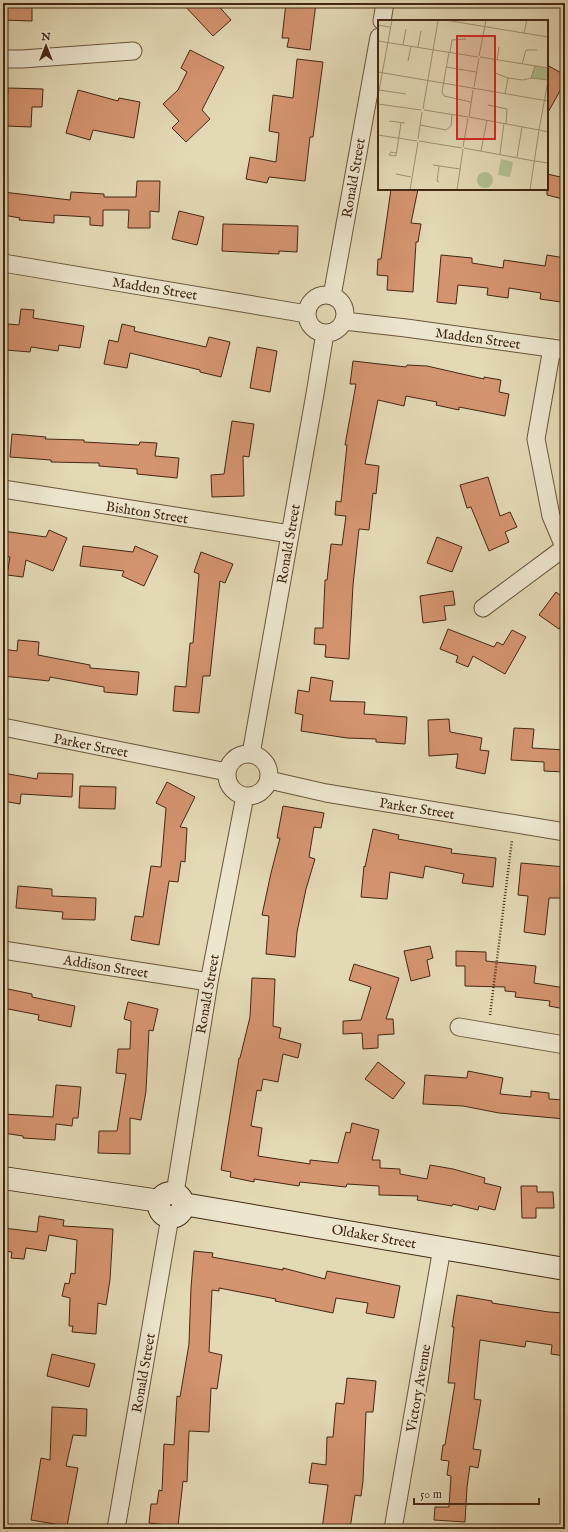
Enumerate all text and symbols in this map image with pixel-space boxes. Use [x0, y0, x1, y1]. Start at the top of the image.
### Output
inset map [378, 20, 548, 190]
north arrow [26, 26, 66, 66]
text: N [40, 30, 51, 44]
street label: Ronald Street [338, 137, 370, 219]
street label: Madden Street [111, 273, 199, 305]
street label: Madden Street [434, 324, 522, 354]
street label: Bishton Street [104, 498, 189, 528]
street label: Ronald Street [273, 503, 305, 585]
street label: Parker Street [52, 730, 130, 762]
street label: Parker Street [378, 794, 456, 824]
street label: Addison Street [61, 951, 150, 983]
street label: Ronald Street [192, 953, 224, 1035]
street label: Oldaker Street [330, 1221, 418, 1253]
street label: Ronald Street [128, 1332, 160, 1414]
street label: Victory Avenue [402, 1342, 436, 1435]
scale bar [414, 1480, 539, 1506]
text: 50 m [420, 1487, 442, 1502]

